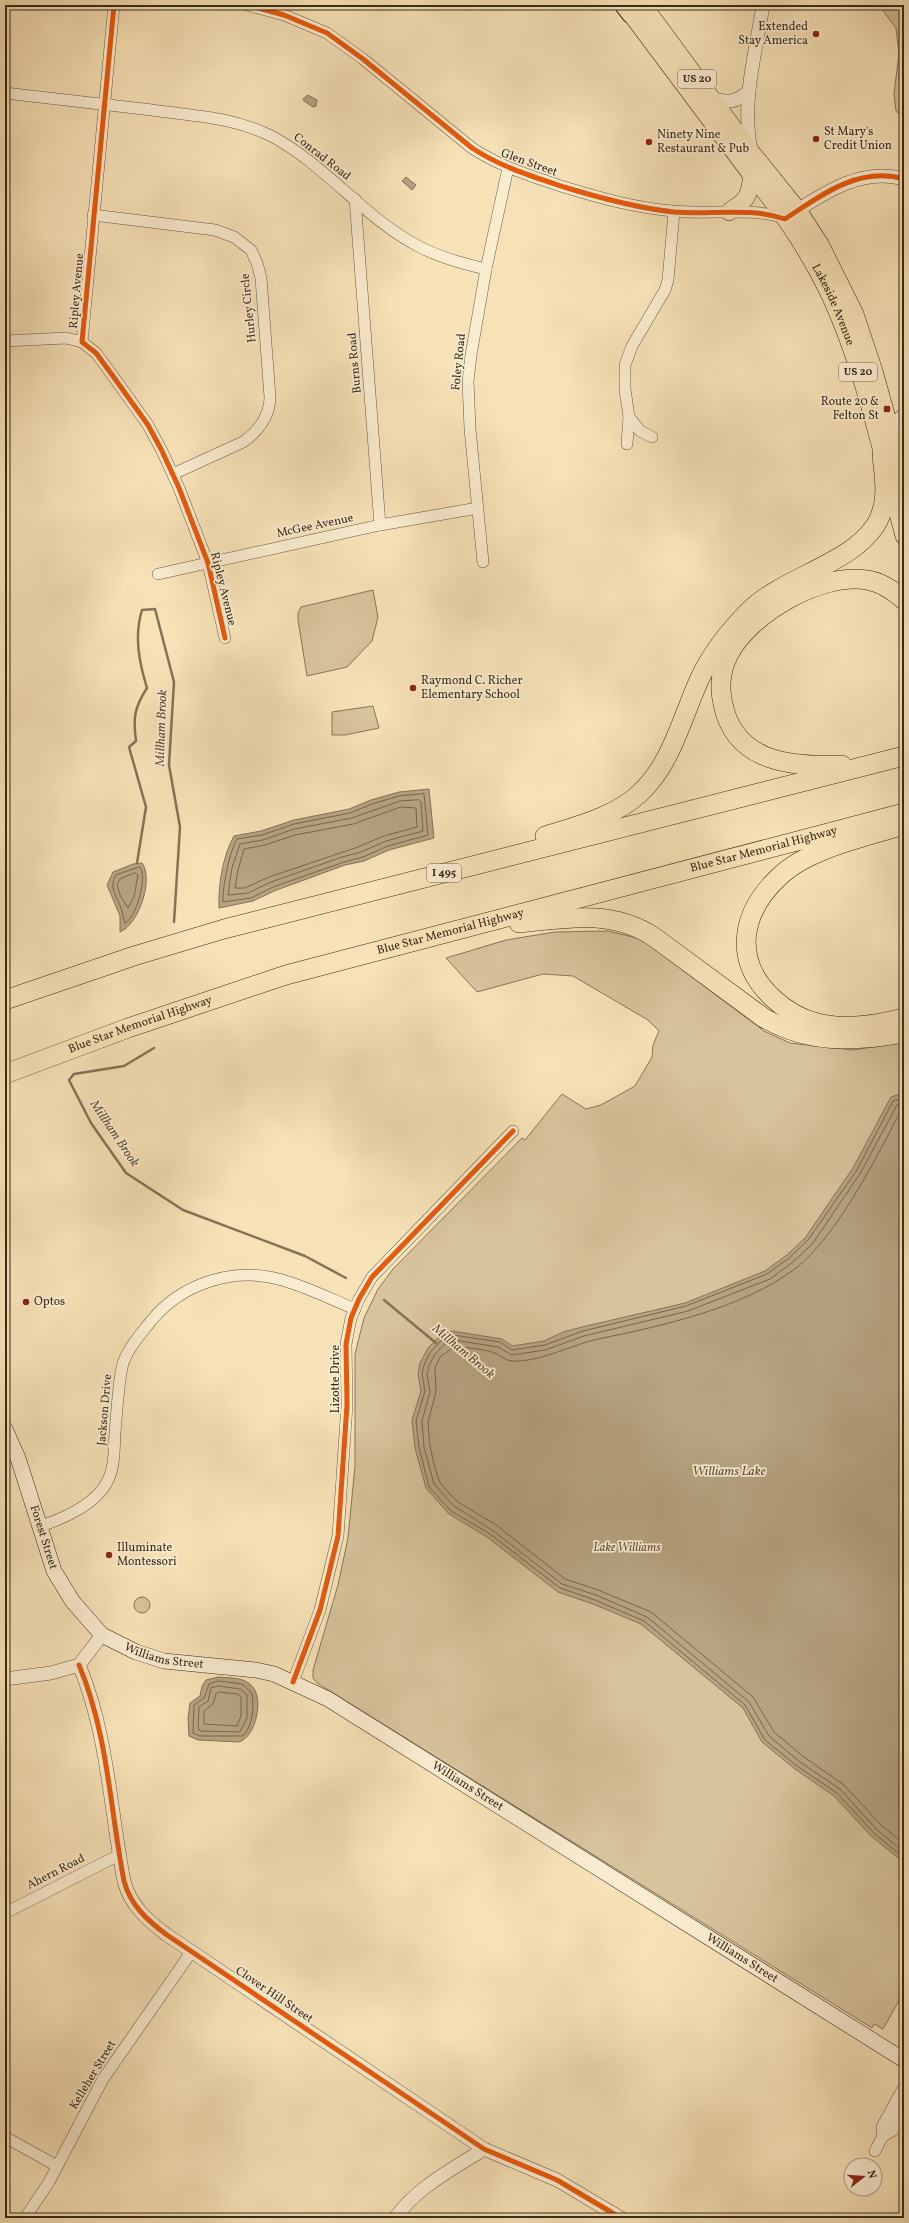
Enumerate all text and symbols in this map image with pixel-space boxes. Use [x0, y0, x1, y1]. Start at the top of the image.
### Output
place label: Extended Stay America [738, 19, 808, 49]
marker: Extended Stay America [811, 29, 821, 39]
road number: US 20 [678, 70, 716, 88]
place label: St Mary's Credit Union [824, 124, 892, 154]
place label: Ninety Nine Restaurant & Pub [657, 127, 750, 157]
street label: Conrad Road [290, 130, 354, 185]
marker: St Mary's Credit Union [811, 134, 821, 144]
marker: Ninety Nine Restaurant & Pub [644, 137, 654, 147]
street label: Glen Street [499, 145, 559, 181]
street label: Ripley Avenue [66, 252, 88, 329]
street label: Lakeside Avenue [807, 261, 858, 348]
street label: Hurley Circle [237, 272, 261, 343]
street label: Burns Road [344, 332, 366, 394]
street label: Foley Road [448, 333, 470, 391]
road number: US 20 [839, 363, 877, 381]
place label: Route 20 & Felton St [821, 394, 879, 424]
marker: Route 20 & Felton St [882, 404, 892, 414]
street label: McGee Avenue [275, 510, 355, 542]
street label: Ripley Avenue [206, 550, 240, 628]
place label: Raymond C. Richer Elementary School [421, 673, 522, 703]
marker: Raymond C. Richer Elementary School [408, 683, 418, 693]
water label: Millham Brook [152, 689, 172, 768]
street label: Blue Star Memorial Highway [689, 823, 840, 877]
road number: I 495 [427, 864, 461, 882]
street label: Blue Star Memorial Highway [375, 905, 526, 959]
street label: Blue Star Memorial Highway [66, 992, 215, 1058]
water label: Millham Brook [84, 1096, 143, 1171]
place label: Optos [34, 1294, 65, 1310]
marker: Optos [21, 1297, 31, 1307]
water label: Millham Brook [427, 1320, 498, 1384]
street label: Lizotte Drive [328, 1345, 344, 1413]
street label: Jackson Drive [94, 1373, 116, 1447]
water label: Williams Lake [693, 1463, 766, 1481]
street label: Forest Street [26, 1503, 61, 1571]
place label: Illuminate Montessori [117, 1540, 177, 1570]
park label: Lake Williams [593, 1540, 661, 1556]
marker: Illuminate Montessori [104, 1550, 114, 1560]
street label: Williams Street [121, 1639, 204, 1673]
street label: Williams Street [429, 1758, 506, 1815]
street label: Ahern Road [24, 1850, 88, 1893]
street label: Williams Street [703, 1930, 781, 1987]
street label: Clover Hill Street [232, 1963, 316, 2027]
street label: Kelleher Street [66, 2037, 120, 2113]
north arrow [843, 2157, 883, 2197]
text: N [863, 2168, 879, 2181]

